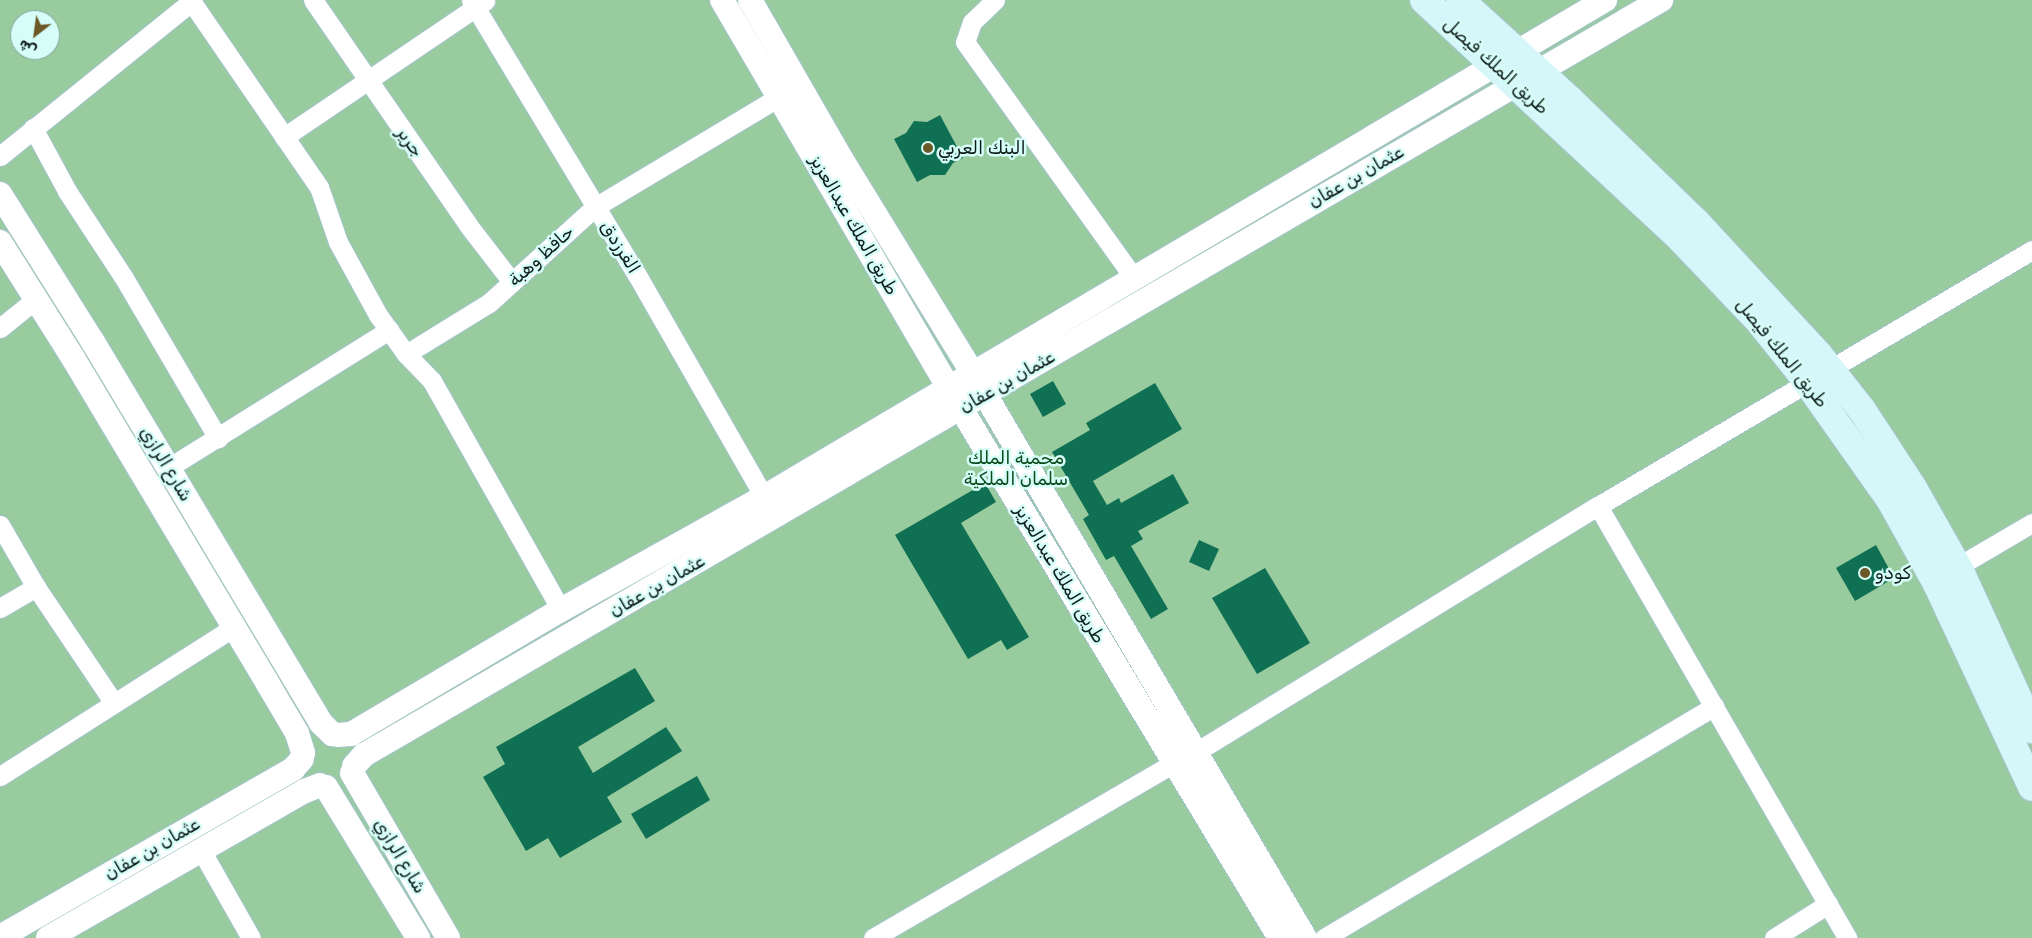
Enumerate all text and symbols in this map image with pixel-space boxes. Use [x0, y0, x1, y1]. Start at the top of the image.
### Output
north arrow [10, 10, 60, 60]
street label: طريق الملك فيصل [1439, 13, 1553, 119]
text: ش [16, 36, 40, 59]
street label: جرير [392, 123, 428, 161]
place label: البنك العربي [938, 137, 1026, 159]
street label: عثمان بن عفان [1304, 141, 1408, 213]
marker: البنك العربي [922, 142, 934, 154]
street label: طريق الملك عبدالعزيز [805, 151, 903, 299]
street label: الفرزدق [595, 217, 645, 277]
street label: حافظ وهبة [504, 221, 578, 291]
street label: طريق الملك فيصل [1731, 294, 1833, 412]
street label: عثمان بن عفان [955, 346, 1059, 418]
street label: شارع الرازي [135, 423, 197, 505]
park label: محمية الملك سلمان الملكية [964, 448, 1068, 490]
street label: طريق الملك عبدالعزيز [1010, 501, 1110, 647]
street label: عثمان بن عفان [605, 550, 709, 622]
place label: كودو [1875, 562, 1911, 584]
marker: كودو [1859, 567, 1871, 579]
street label: عثمان بن عفان [100, 813, 204, 885]
street label: شارع الرازي [369, 815, 431, 897]

